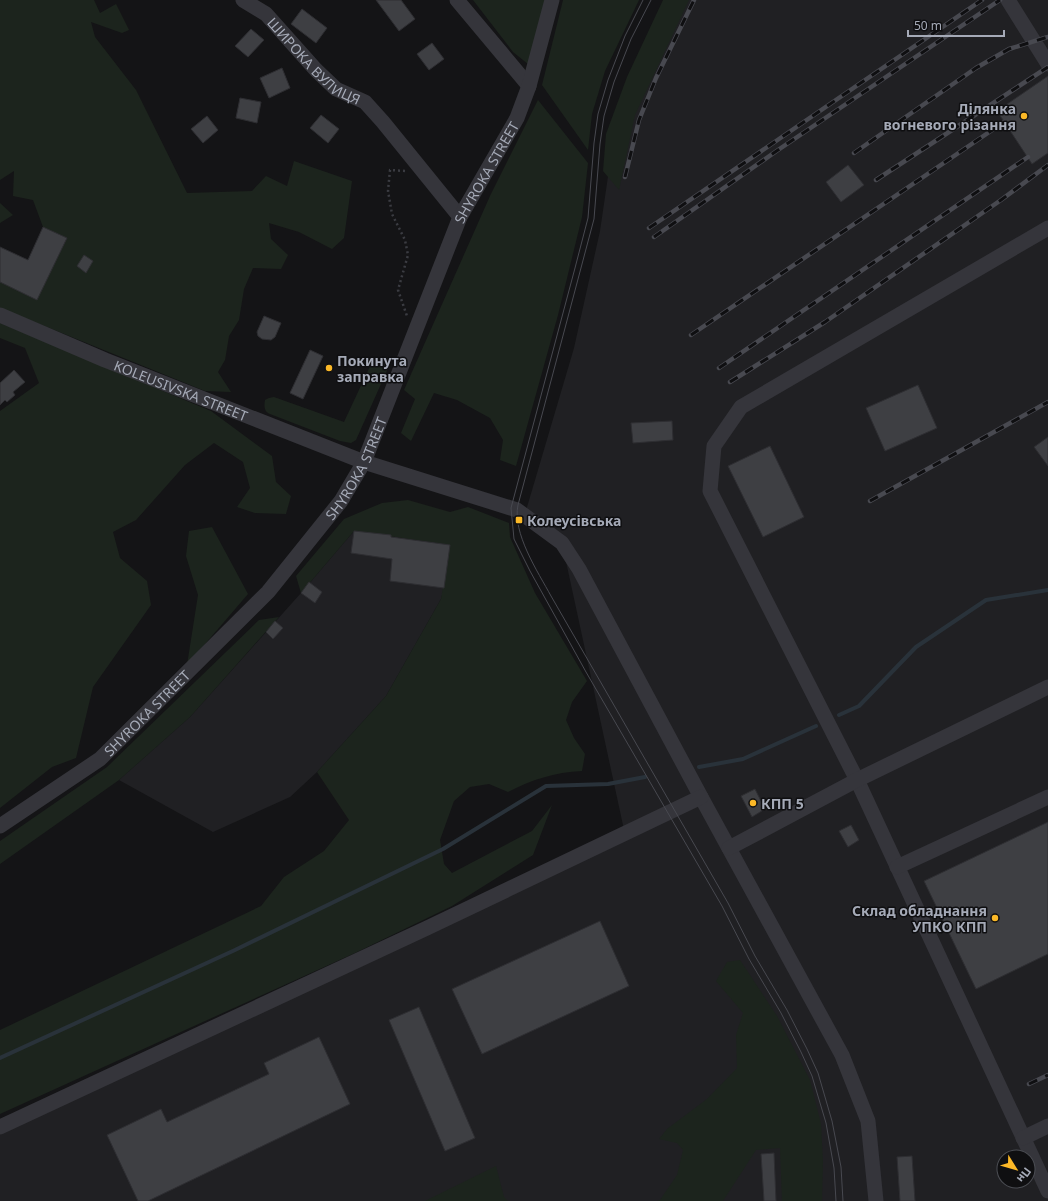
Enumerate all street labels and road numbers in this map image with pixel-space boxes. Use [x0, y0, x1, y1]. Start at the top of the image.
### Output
street label: ШИРОКА ВУЛИЦЯ [264, 13, 364, 108]
street label: SHYROKA STREET [449, 118, 523, 226]
street label: KOLEUSIVSKA STREET [111, 355, 251, 425]
street label: SHYROKA STREET [320, 414, 390, 523]
street label: SHYROKA STREET [99, 665, 194, 760]

